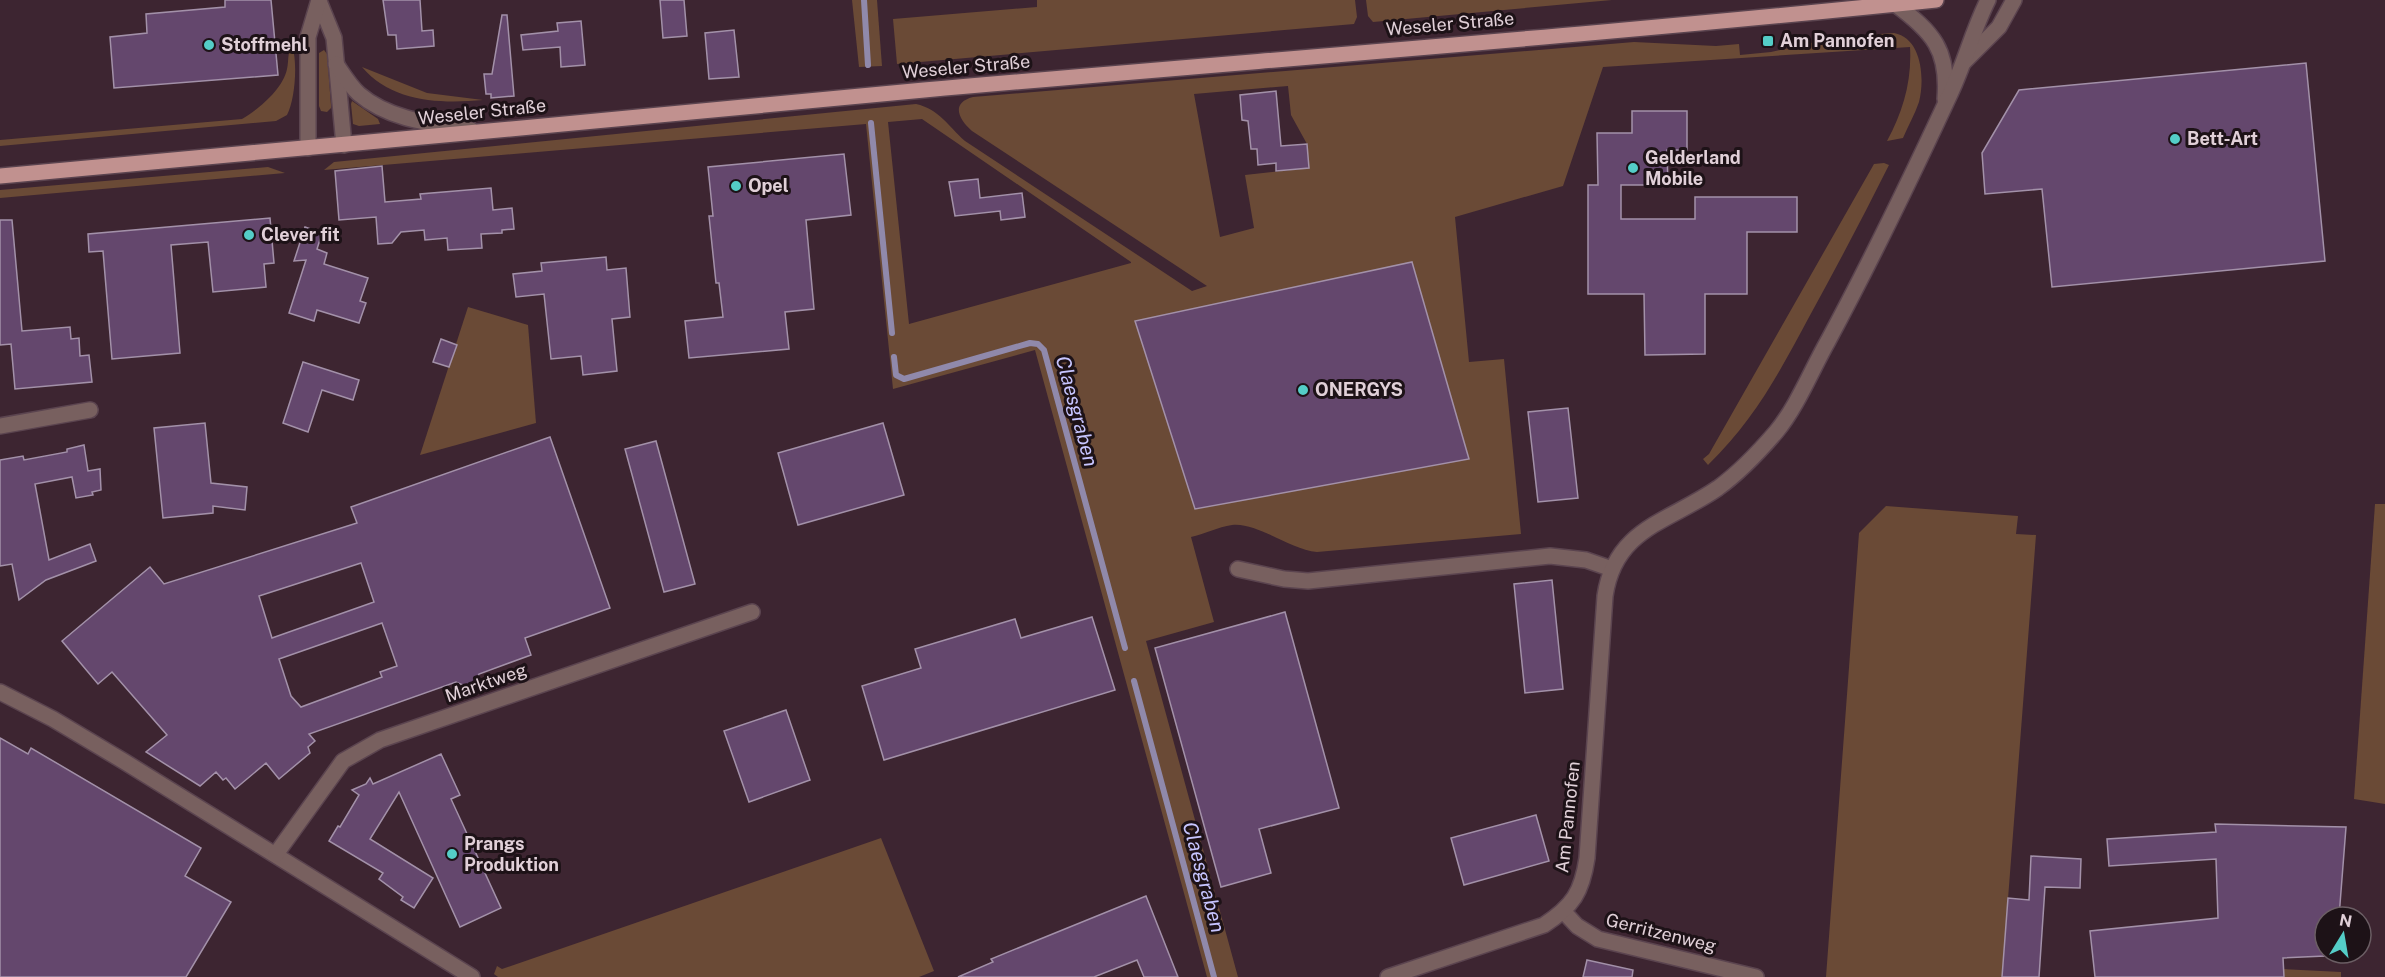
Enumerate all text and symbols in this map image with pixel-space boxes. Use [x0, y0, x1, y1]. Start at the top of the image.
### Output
street label: Weseler Straße [1385, 7, 1515, 40]
place label: Am Pannofen [1780, 30, 1895, 51]
place label: Stoffmehl [221, 34, 308, 55]
marker: Am Pannofen [1761, 34, 1775, 48]
marker: Stoffmehl [202, 38, 216, 52]
street label: Weseler Straße [901, 50, 1031, 83]
street label: Weseler Straße [417, 94, 547, 129]
place label: Bett-Art [2187, 128, 2258, 149]
marker: Bett-Art [2168, 132, 2182, 146]
place label: Gelderland Mobile [1645, 147, 1741, 189]
marker: Gelderland Mobile [1626, 161, 1640, 175]
place label: Opel [748, 175, 789, 196]
marker: Opel [729, 179, 743, 193]
place label: Clever fit [261, 224, 340, 245]
marker: Clever fit [242, 228, 256, 242]
water label: Claesgraben [1051, 353, 1103, 469]
place label: ONERGYS [1315, 379, 1403, 400]
marker: ONERGYS [1296, 383, 1310, 397]
street label: Marktweg [442, 659, 529, 706]
street label: Am Pannofen [1551, 760, 1584, 874]
water label: Claesgraben [1178, 819, 1230, 935]
place label: Prangs Produktion [464, 833, 559, 875]
marker: Prangs Produktion [445, 847, 459, 861]
north arrow [2313, 905, 2373, 965]
street label: Gerritzenweg [1604, 909, 1718, 956]
text: N [2338, 910, 2354, 931]

